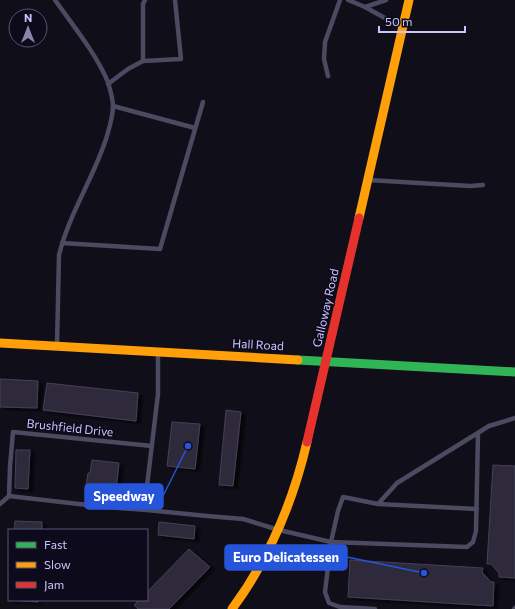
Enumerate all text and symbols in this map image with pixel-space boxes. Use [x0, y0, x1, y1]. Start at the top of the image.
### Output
north arrow [8, 8, 48, 48]
scale bar [379, 8, 465, 34]
text: N [24, 11, 32, 24]
text: 50 m [385, 14, 413, 28]
street label: Galloway Road [309, 267, 341, 348]
street label: Hall Road [232, 336, 284, 352]
street label: Brushfield Drive [26, 415, 114, 439]
callout: Speedway [85, 484, 163, 509]
text: Speedway [93, 488, 155, 504]
legend [8, 529, 148, 601]
text: Fast [44, 537, 67, 551]
callout: Euro Delicatessen [225, 545, 347, 570]
text: Euro Delicatessen [233, 549, 339, 565]
text: Slow [44, 557, 71, 571]
text: Jam [44, 577, 64, 592]

